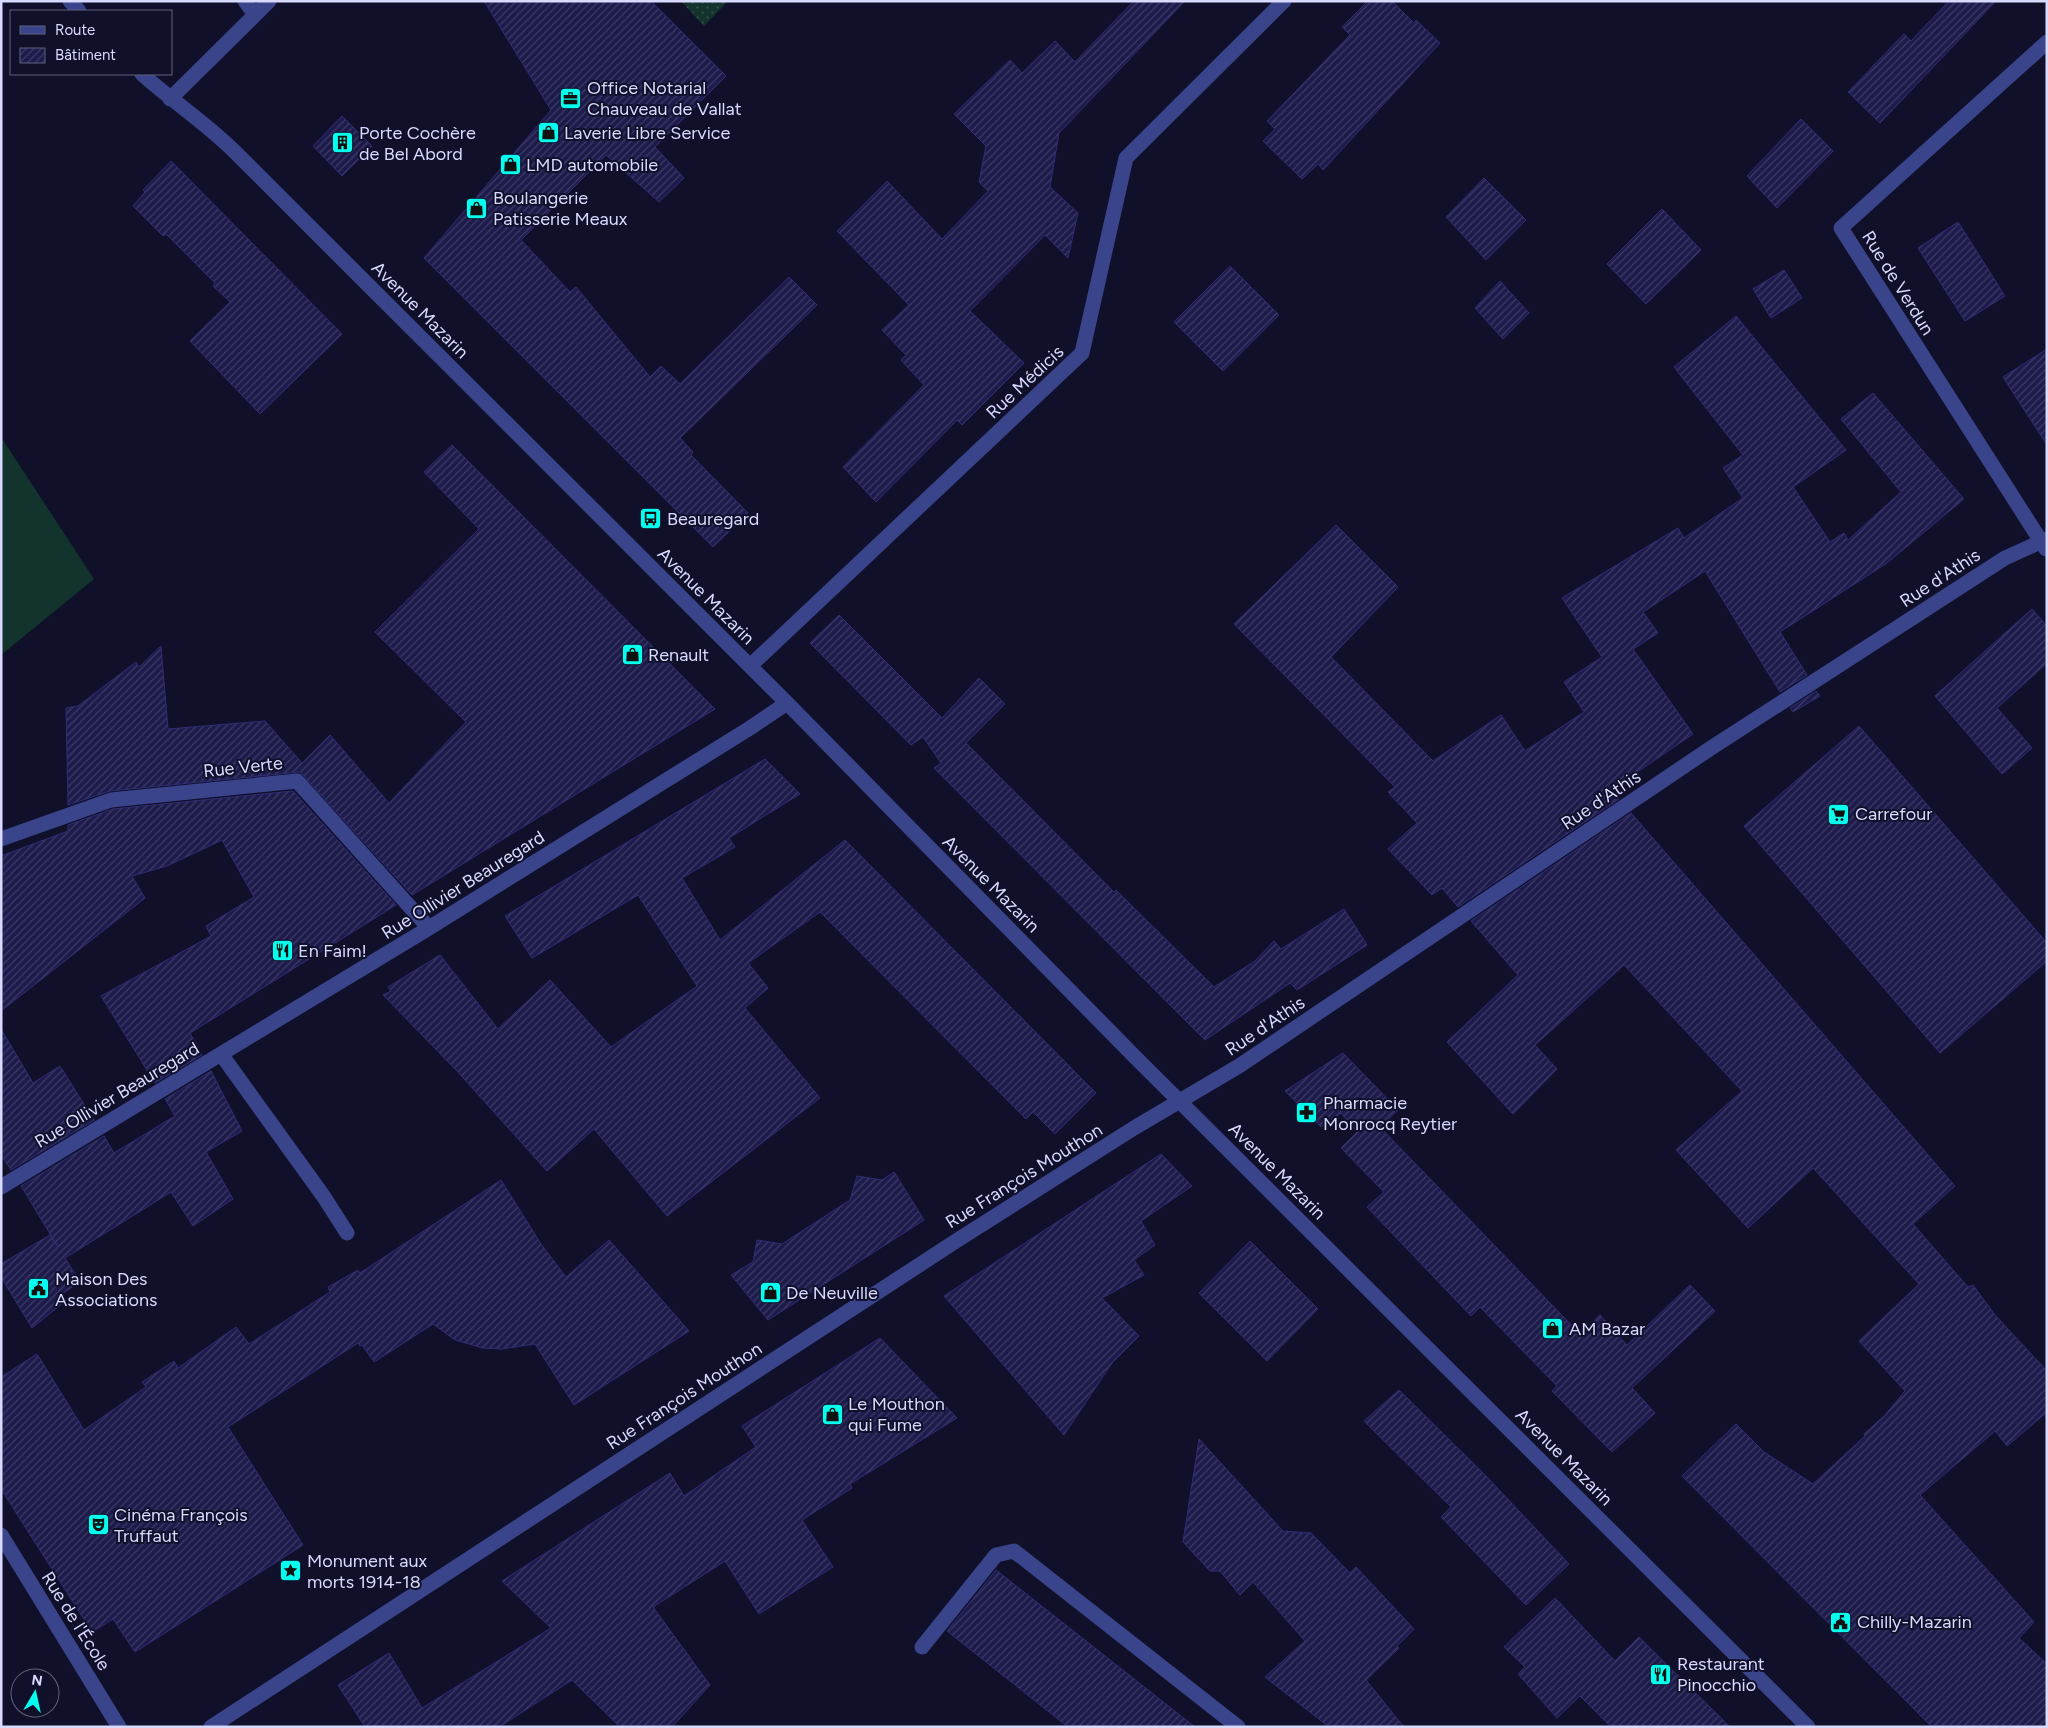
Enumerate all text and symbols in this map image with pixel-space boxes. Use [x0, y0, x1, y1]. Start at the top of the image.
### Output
legend [10, 10, 172, 75]
text: Route [55, 21, 95, 39]
text: Bâtiment [55, 46, 116, 64]
place label: Office Notarial Chauveau de Vallat [587, 77, 742, 120]
office icon: Office Notarial Chauveau de Vallat [559, 86, 583, 110]
shop icon: Laverie Libre Service [536, 121, 560, 145]
place label: Porte Cochère de Bel Abord [359, 122, 476, 165]
place label: Laverie Libre Service [564, 122, 731, 144]
building icon: Porte Cochère de Bel Abord [331, 131, 355, 155]
shop icon: LMD automobile [498, 153, 522, 177]
place label: LMD automobile [526, 154, 658, 176]
place label: Boulangerie Patisserie Meaux [493, 187, 628, 230]
shop icon: Boulangerie Patisserie Meaux [465, 196, 489, 220]
street label: Rue de Verdun [1857, 227, 1939, 339]
street label: Avenue Mazarin [367, 257, 473, 363]
street label: Rue Médicis [982, 341, 1068, 423]
bus stop icon: Beauregard [639, 507, 663, 531]
place label: Beauregard [667, 508, 759, 530]
street label: Avenue Mazarin [653, 543, 759, 649]
street label: Rue d'Athis [1896, 544, 1984, 612]
shop icon: Renault [620, 643, 644, 667]
place label: Renault [648, 644, 709, 666]
street label: Rue Verte [202, 752, 284, 782]
street label: Rue d'Athis [1557, 765, 1645, 835]
supermarket icon: Carrefour [1827, 802, 1851, 826]
place label: Carrefour [1855, 803, 1932, 825]
street label: Rue Ollivier Beauregard [378, 826, 548, 944]
street label: Avenue Mazarin [938, 831, 1044, 937]
restaurant icon: En Faim! [270, 939, 294, 963]
place label: En Faim! [298, 940, 367, 962]
street label: Rue d'Athis [1221, 991, 1309, 1061]
street label: Rue Ollivier Beauregard [31, 1037, 203, 1153]
place label: Pharmacie Monrocq Reytier [1323, 1092, 1457, 1135]
pharmacy icon: Pharmacie Monrocq Reytier [1295, 1101, 1319, 1125]
street label: Avenue Mazarin [1224, 1118, 1330, 1224]
street label: Rue François Mouthon [942, 1119, 1106, 1233]
place label: Maison Des Associations [55, 1268, 157, 1311]
public building icon: Maison Des Associations [27, 1277, 51, 1301]
shop icon: De Neuville [758, 1281, 782, 1305]
place label: De Neuville [786, 1282, 878, 1304]
shop icon: AM Bazar [1541, 1317, 1565, 1341]
place label: AM Bazar [1569, 1318, 1645, 1340]
street label: Rue François Mouthon [602, 1338, 766, 1454]
place label: Le Mouthon qui Fume [848, 1393, 945, 1436]
shop icon: Le Mouthon qui Fume [820, 1402, 844, 1426]
street label: Avenue Mazarin [1511, 1404, 1617, 1510]
place label: Cinéma François Truffaut [114, 1504, 248, 1547]
theatre icon: Cinéma François Truffaut [86, 1513, 110, 1537]
place label: Monument aux morts 1914-18 [307, 1550, 427, 1593]
place icon: Monument aux morts 1914-18 [279, 1559, 303, 1583]
street label: Rue de l'École [37, 1567, 115, 1675]
public building icon: Chilly-Mazarin [1829, 1610, 1853, 1634]
place label: Chilly-Mazarin [1857, 1611, 1972, 1633]
place label: Restaurant Pinocchio [1677, 1653, 1765, 1696]
restaurant icon: Restaurant Pinocchio [1649, 1662, 1673, 1686]
north arrow [10, 1668, 60, 1718]
text: N [30, 1671, 44, 1690]

